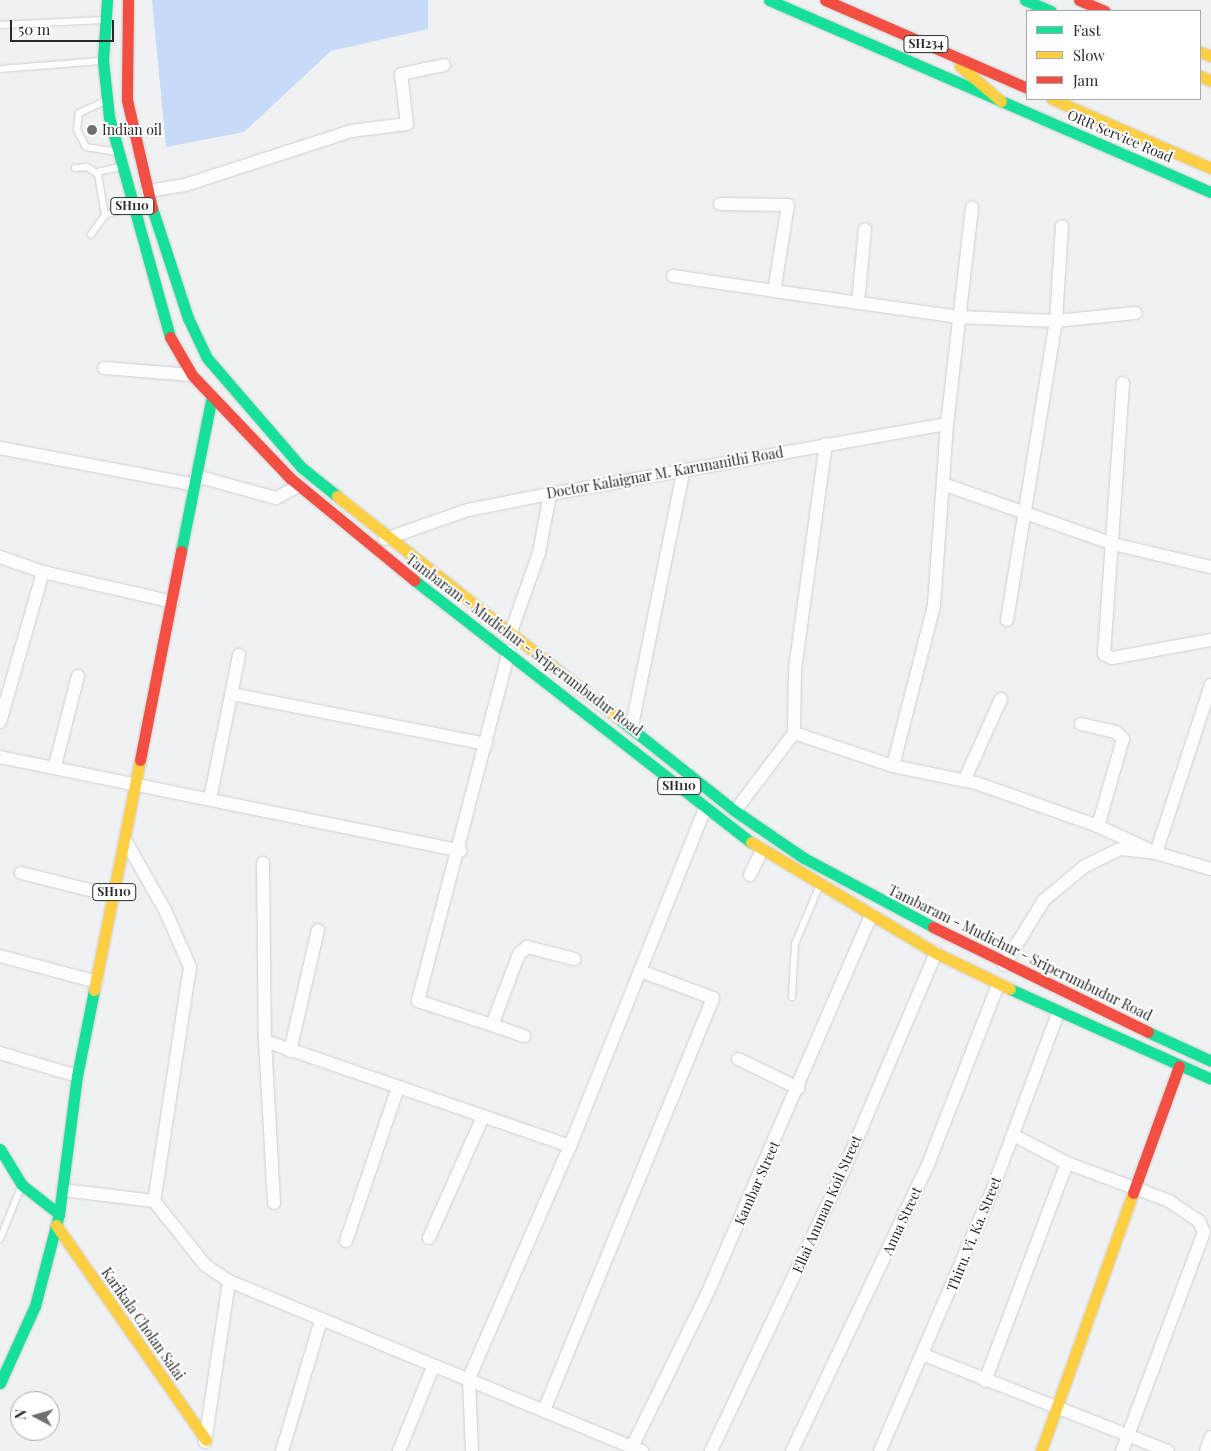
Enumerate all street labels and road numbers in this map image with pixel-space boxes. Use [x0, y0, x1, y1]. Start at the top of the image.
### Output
road number: SH234 [902, 34, 950, 54]
street label: ORR Service Road [1065, 106, 1175, 166]
road number: SH110 [110, 197, 154, 216]
street label: Doctor Kalaignar M. Karunanithi Road [545, 444, 785, 502]
street label: Tambaram - Mudichur - Sriperumbudur Road [402, 550, 646, 740]
road number: SH110 [656, 776, 702, 796]
street label: Tambaram - Mudichur - Sriperumbudur Road [885, 881, 1155, 1025]
road number: SH110 [92, 882, 136, 902]
street label: Ellai Amman Koil Street [789, 1132, 865, 1276]
street label: Kambar Street [731, 1138, 783, 1228]
street label: Thiru. Vi. Ka. Street [943, 1174, 1005, 1294]
street label: Anna Street [879, 1184, 925, 1258]
street label: Karikala Cholan Salai [98, 1265, 188, 1383]

